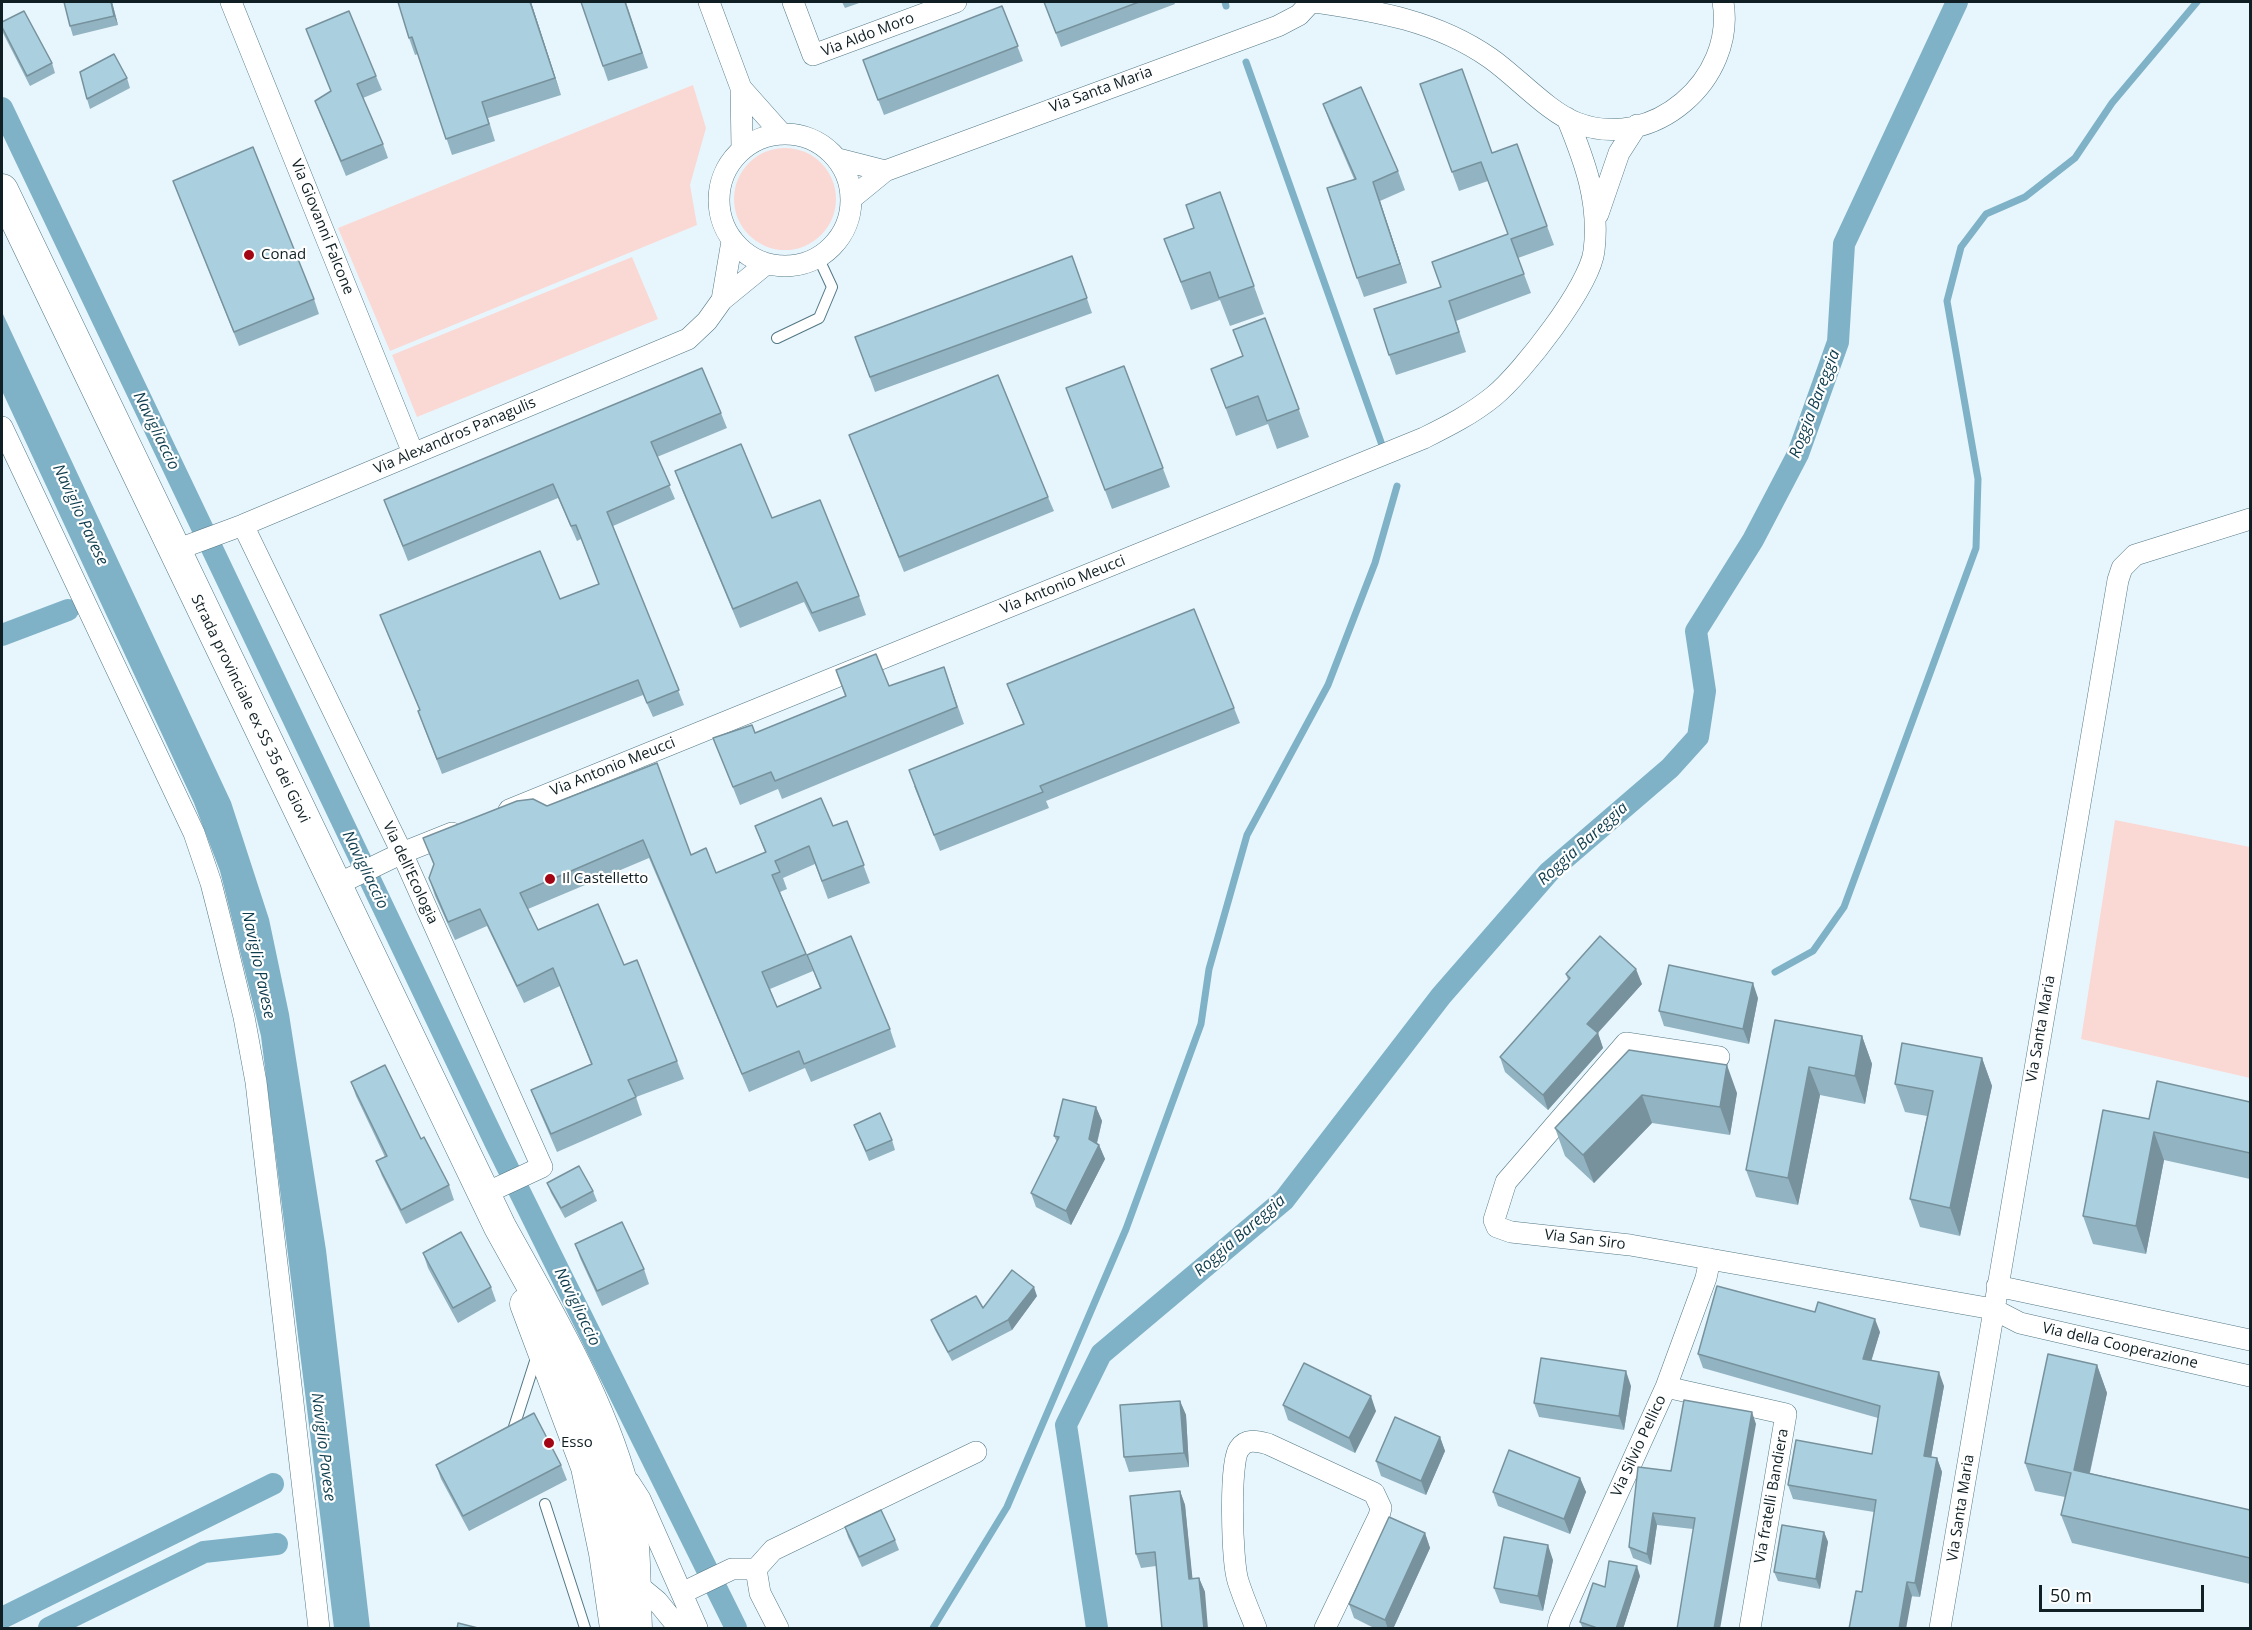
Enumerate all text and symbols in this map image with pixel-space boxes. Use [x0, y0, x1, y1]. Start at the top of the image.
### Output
street label: Via Aldo Moro [819, 9, 917, 61]
street label: Via Santa Maria [1047, 63, 1155, 117]
street label: Via Giovanni Falcone [287, 157, 357, 297]
place label: Conad [261, 246, 306, 264]
marker: Conad [242, 248, 256, 262]
water label: Roggia Bareggia [1785, 347, 1845, 461]
water label: Navigliaccio [129, 389, 183, 473]
street label: Via Alexandros Panagulis [371, 394, 539, 478]
water label: Naviglio Pavese [48, 461, 112, 569]
street label: Via Antonio Meucci [998, 552, 1128, 618]
street label: Strada provinciale ex SS 35 dei Giovi [187, 592, 313, 826]
street label: Via Antonio Meucci [548, 734, 678, 800]
water label: Roggia Bareggia [1534, 799, 1632, 889]
street label: Via dell'Ecologia [378, 819, 442, 927]
water label: Navigliaccio [338, 828, 392, 912]
place label: Il Castelletto [562, 870, 648, 888]
marker: Il Castelletto [543, 872, 557, 886]
water label: Naviglio Pavese [237, 909, 279, 1021]
street label: Via Santa Maria [2023, 974, 2059, 1084]
water label: Roggia Bareggia [1190, 1191, 1290, 1281]
street label: Via San Siro [1543, 1226, 1627, 1254]
water label: Navigliaccio [550, 1265, 604, 1349]
street label: Via della Cooperazione [2040, 1319, 2200, 1373]
water label: Naviglio Pavese [307, 1391, 339, 1503]
street label: Via Silvio Pellico [1608, 1392, 1670, 1500]
street label: Via fratelli Bandiera [1751, 1427, 1793, 1565]
place label: Esso [561, 1434, 593, 1452]
marker: Esso [542, 1436, 556, 1450]
street label: Via Santa Maria [1944, 1453, 1978, 1563]
scale bar [2042, 1573, 2207, 1611]
text: 50 m [2050, 1583, 2092, 1607]

